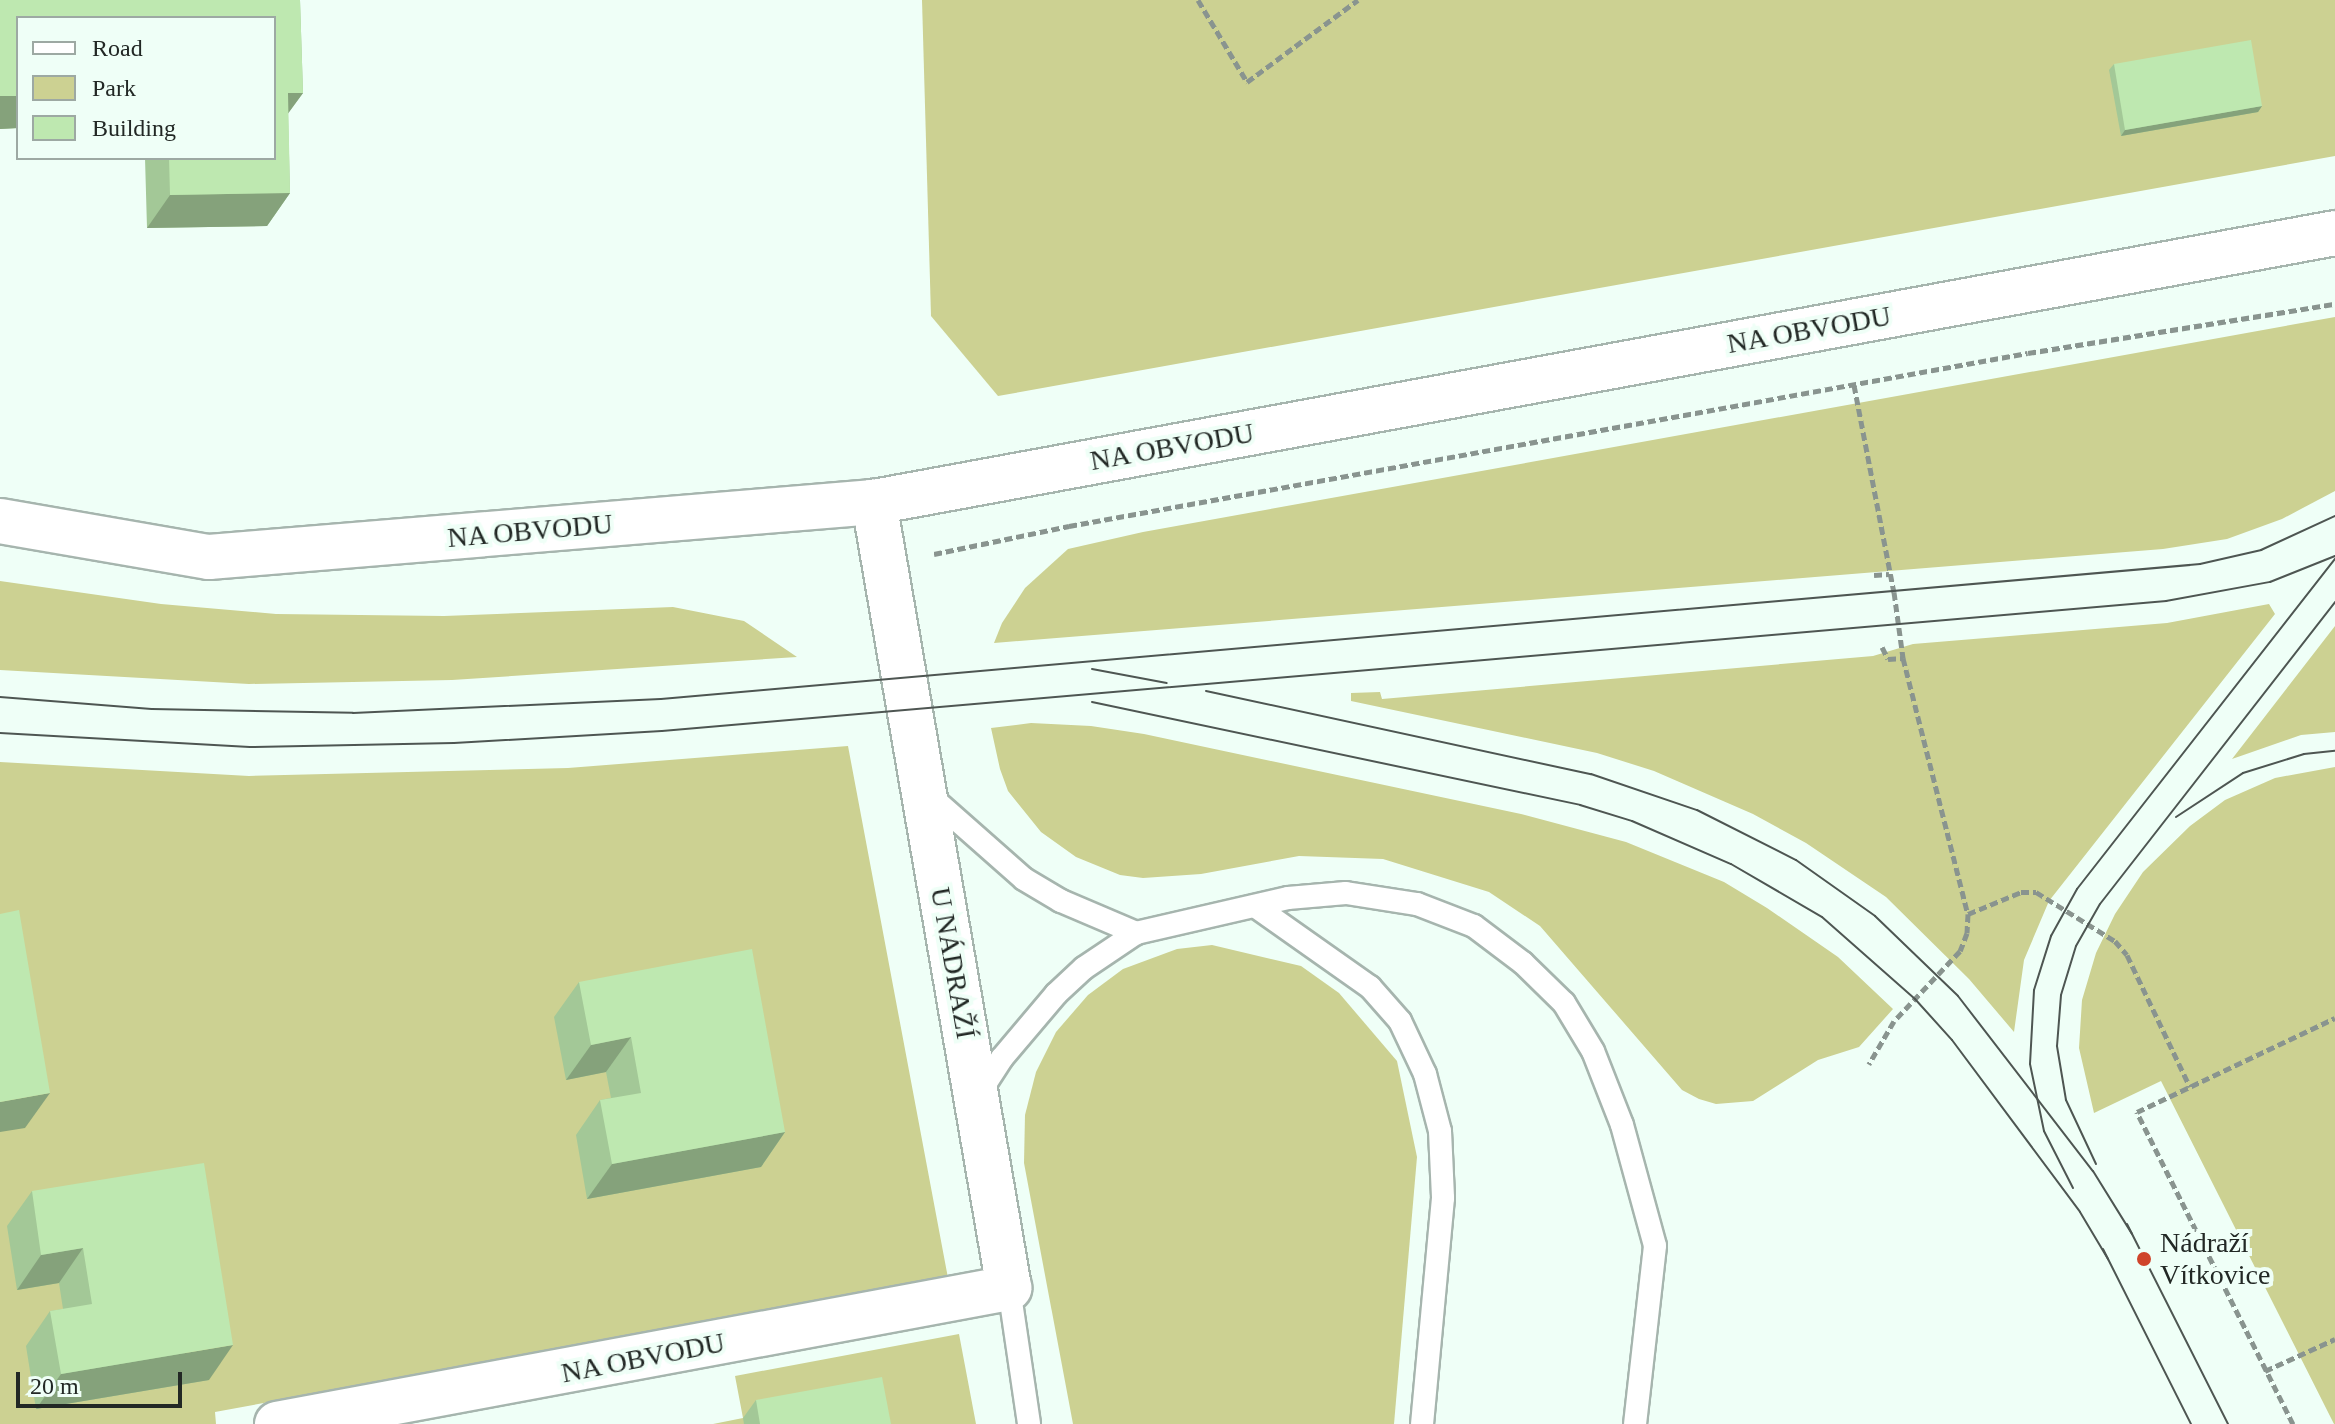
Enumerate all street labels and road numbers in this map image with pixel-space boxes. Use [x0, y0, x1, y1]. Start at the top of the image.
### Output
street label: NA OBVODU [1724, 299, 1894, 361]
street label: NA OBVODU [1087, 416, 1257, 478]
street label: NA OBVODU [445, 507, 615, 555]
street label: U NÁDRAŽÍ [923, 885, 983, 1041]
street label: NA OBVODU [558, 1326, 728, 1390]

